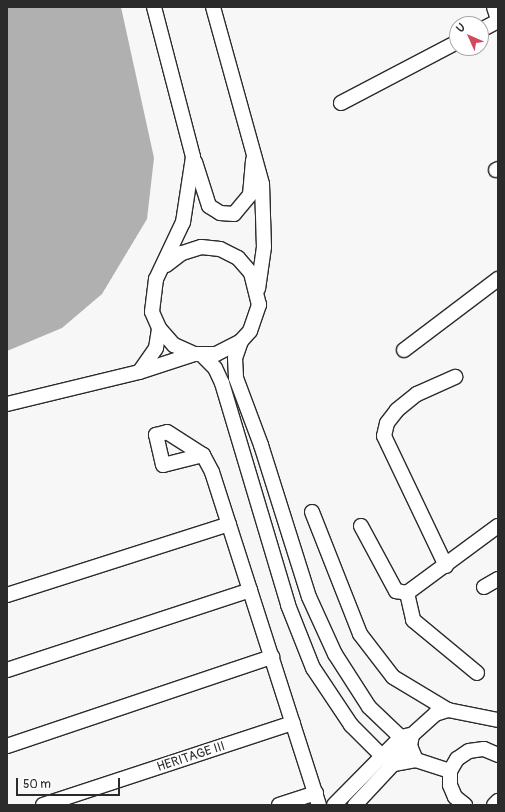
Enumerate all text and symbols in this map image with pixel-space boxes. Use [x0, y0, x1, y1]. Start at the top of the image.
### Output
north arrow [449, 16, 489, 56]
text: U [454, 21, 468, 35]
street label: HERITAGE III [155, 739, 227, 775]
scale bar [18, 770, 122, 796]
text: 50 m [23, 777, 51, 792]

